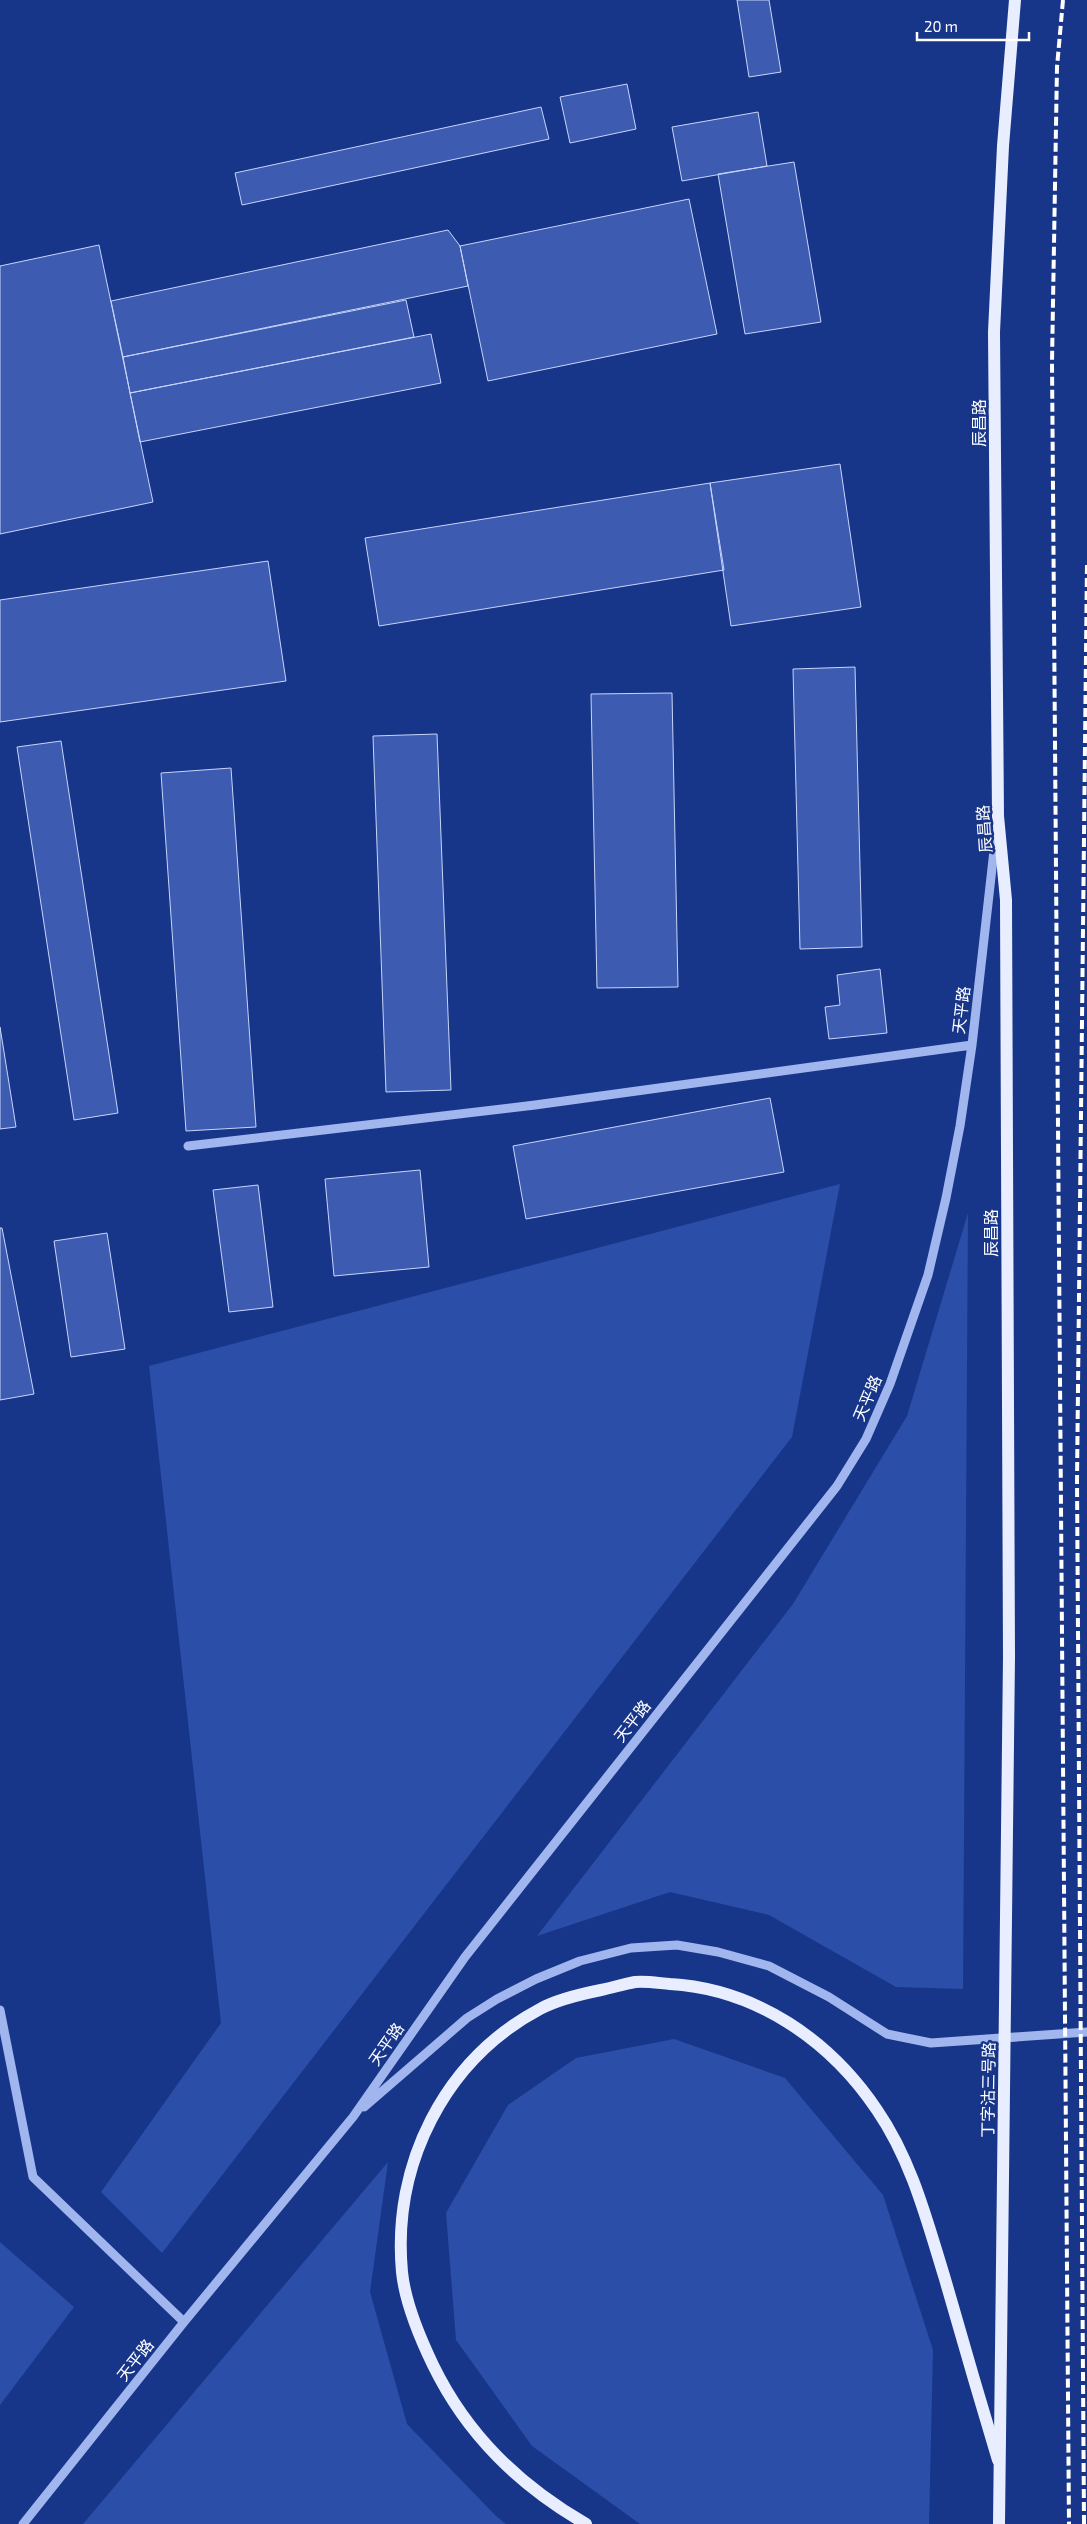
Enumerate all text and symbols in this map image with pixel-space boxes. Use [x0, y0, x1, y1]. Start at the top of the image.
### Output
scale bar [917, 10, 1030, 42]
text: 20 m [924, 17, 958, 35]
street label: 辰昌路 [969, 399, 988, 447]
street label: 辰昌路 [972, 804, 995, 854]
street label: 天平路 [948, 985, 973, 1035]
street label: 辰昌路 [981, 1209, 1000, 1257]
street label: 天平路 [848, 1372, 885, 1424]
street label: 天平路 [609, 1696, 654, 1745]
street label: 天平路 [364, 2019, 407, 2069]
street label: 丁字沽三号路 [977, 2042, 998, 2138]
street label: 天平路 [112, 2335, 157, 2384]

